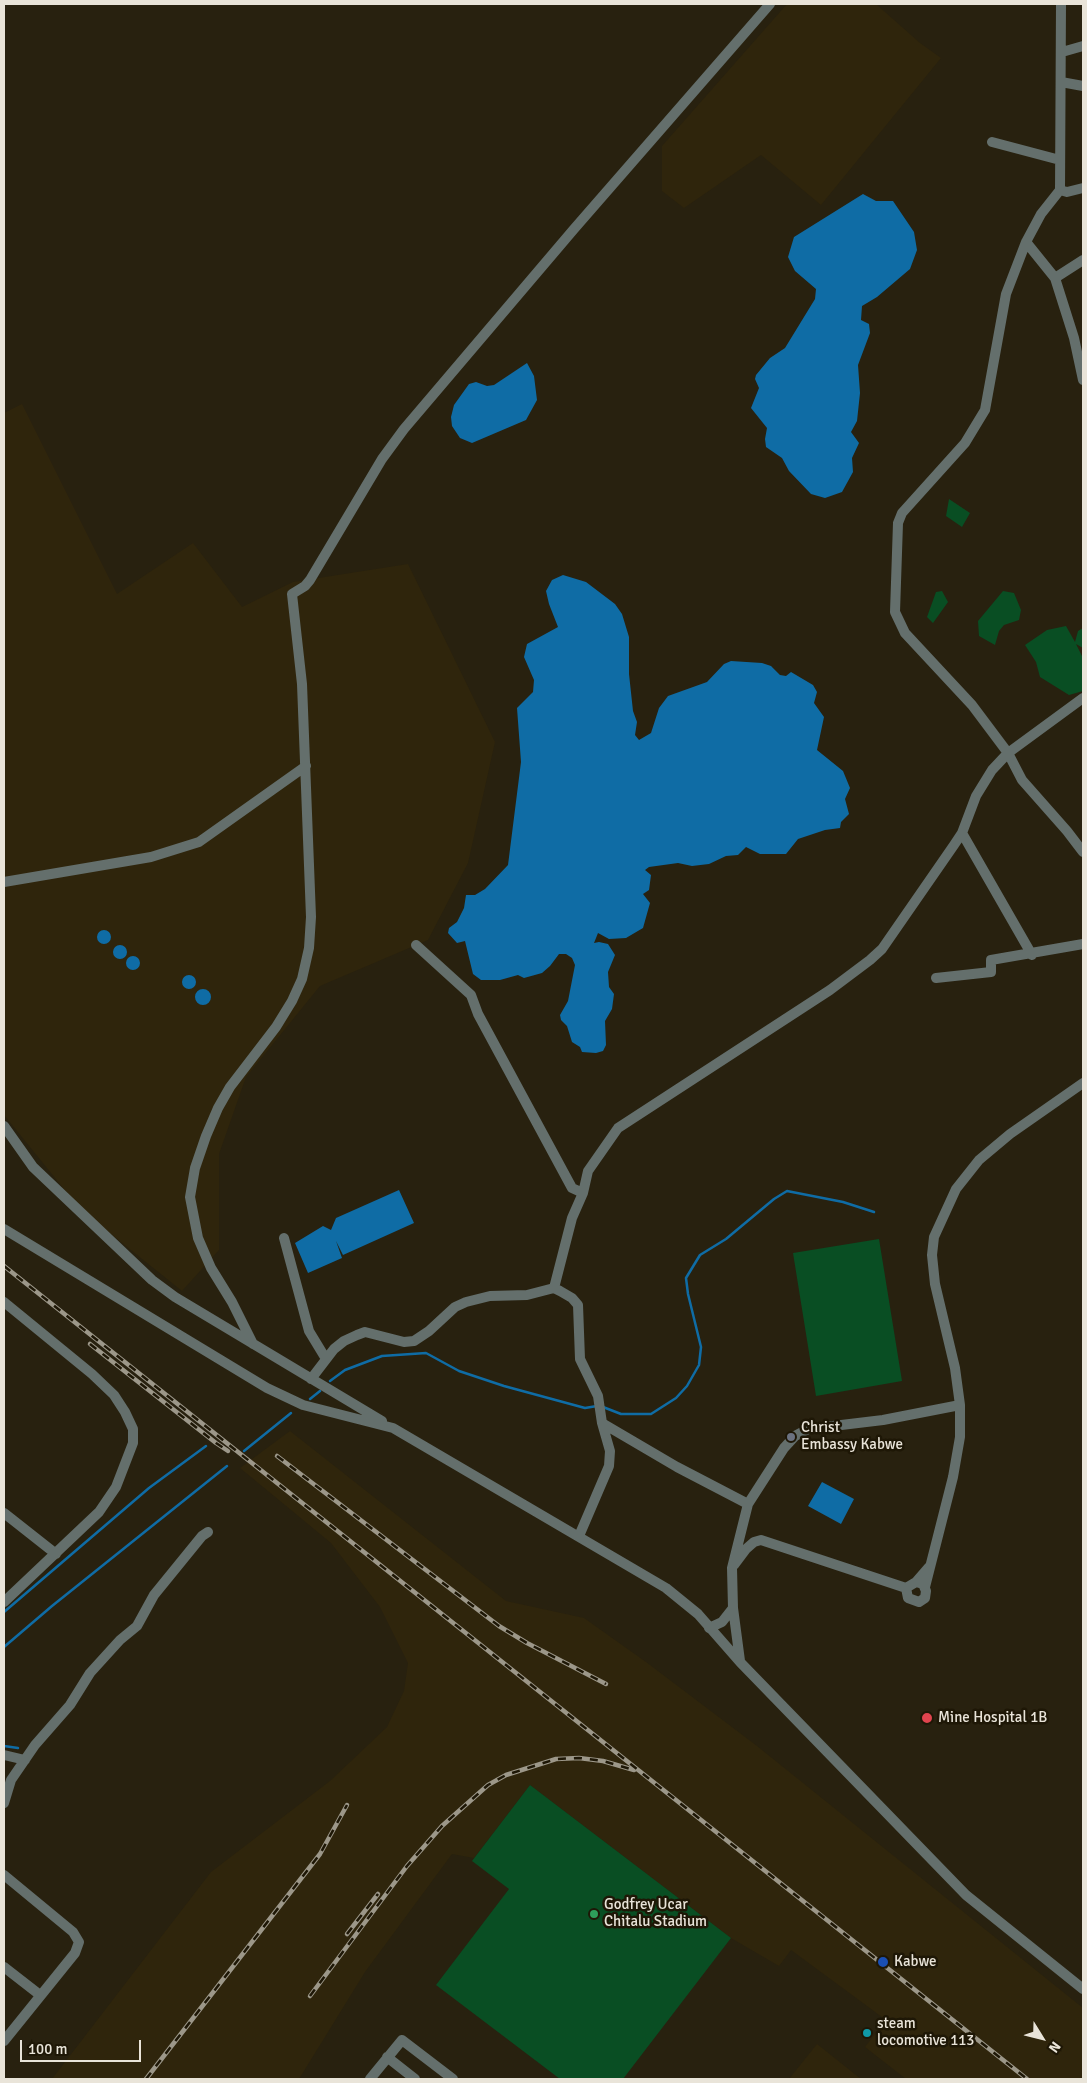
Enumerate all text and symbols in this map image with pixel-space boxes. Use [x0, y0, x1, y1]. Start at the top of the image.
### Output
place label: Christ Embassy Kabwe [801, 1419, 903, 1454]
marker: Christ Embassy Kabwe [785, 1431, 797, 1443]
place label: Mine Hospital 1B [938, 1709, 1047, 1727]
marker: Mine Hospital 1B [920, 1711, 934, 1725]
place label: Godfrey Ucar Chitalu Stadium [604, 1896, 707, 1931]
marker: Godfrey Ucar Chitalu Stadium [588, 1908, 600, 1920]
place label: Kabwe [894, 1953, 937, 1971]
marker: Kabwe [876, 1955, 890, 1969]
north arrow [1017, 2013, 1067, 2063]
place label: steam locomotive 113 [877, 2015, 974, 2050]
marker: steam locomotive 113 [861, 2027, 873, 2039]
scale bar [22, 2030, 144, 2062]
text: N [1045, 2038, 1064, 2056]
text: 100 m [28, 2040, 68, 2058]

